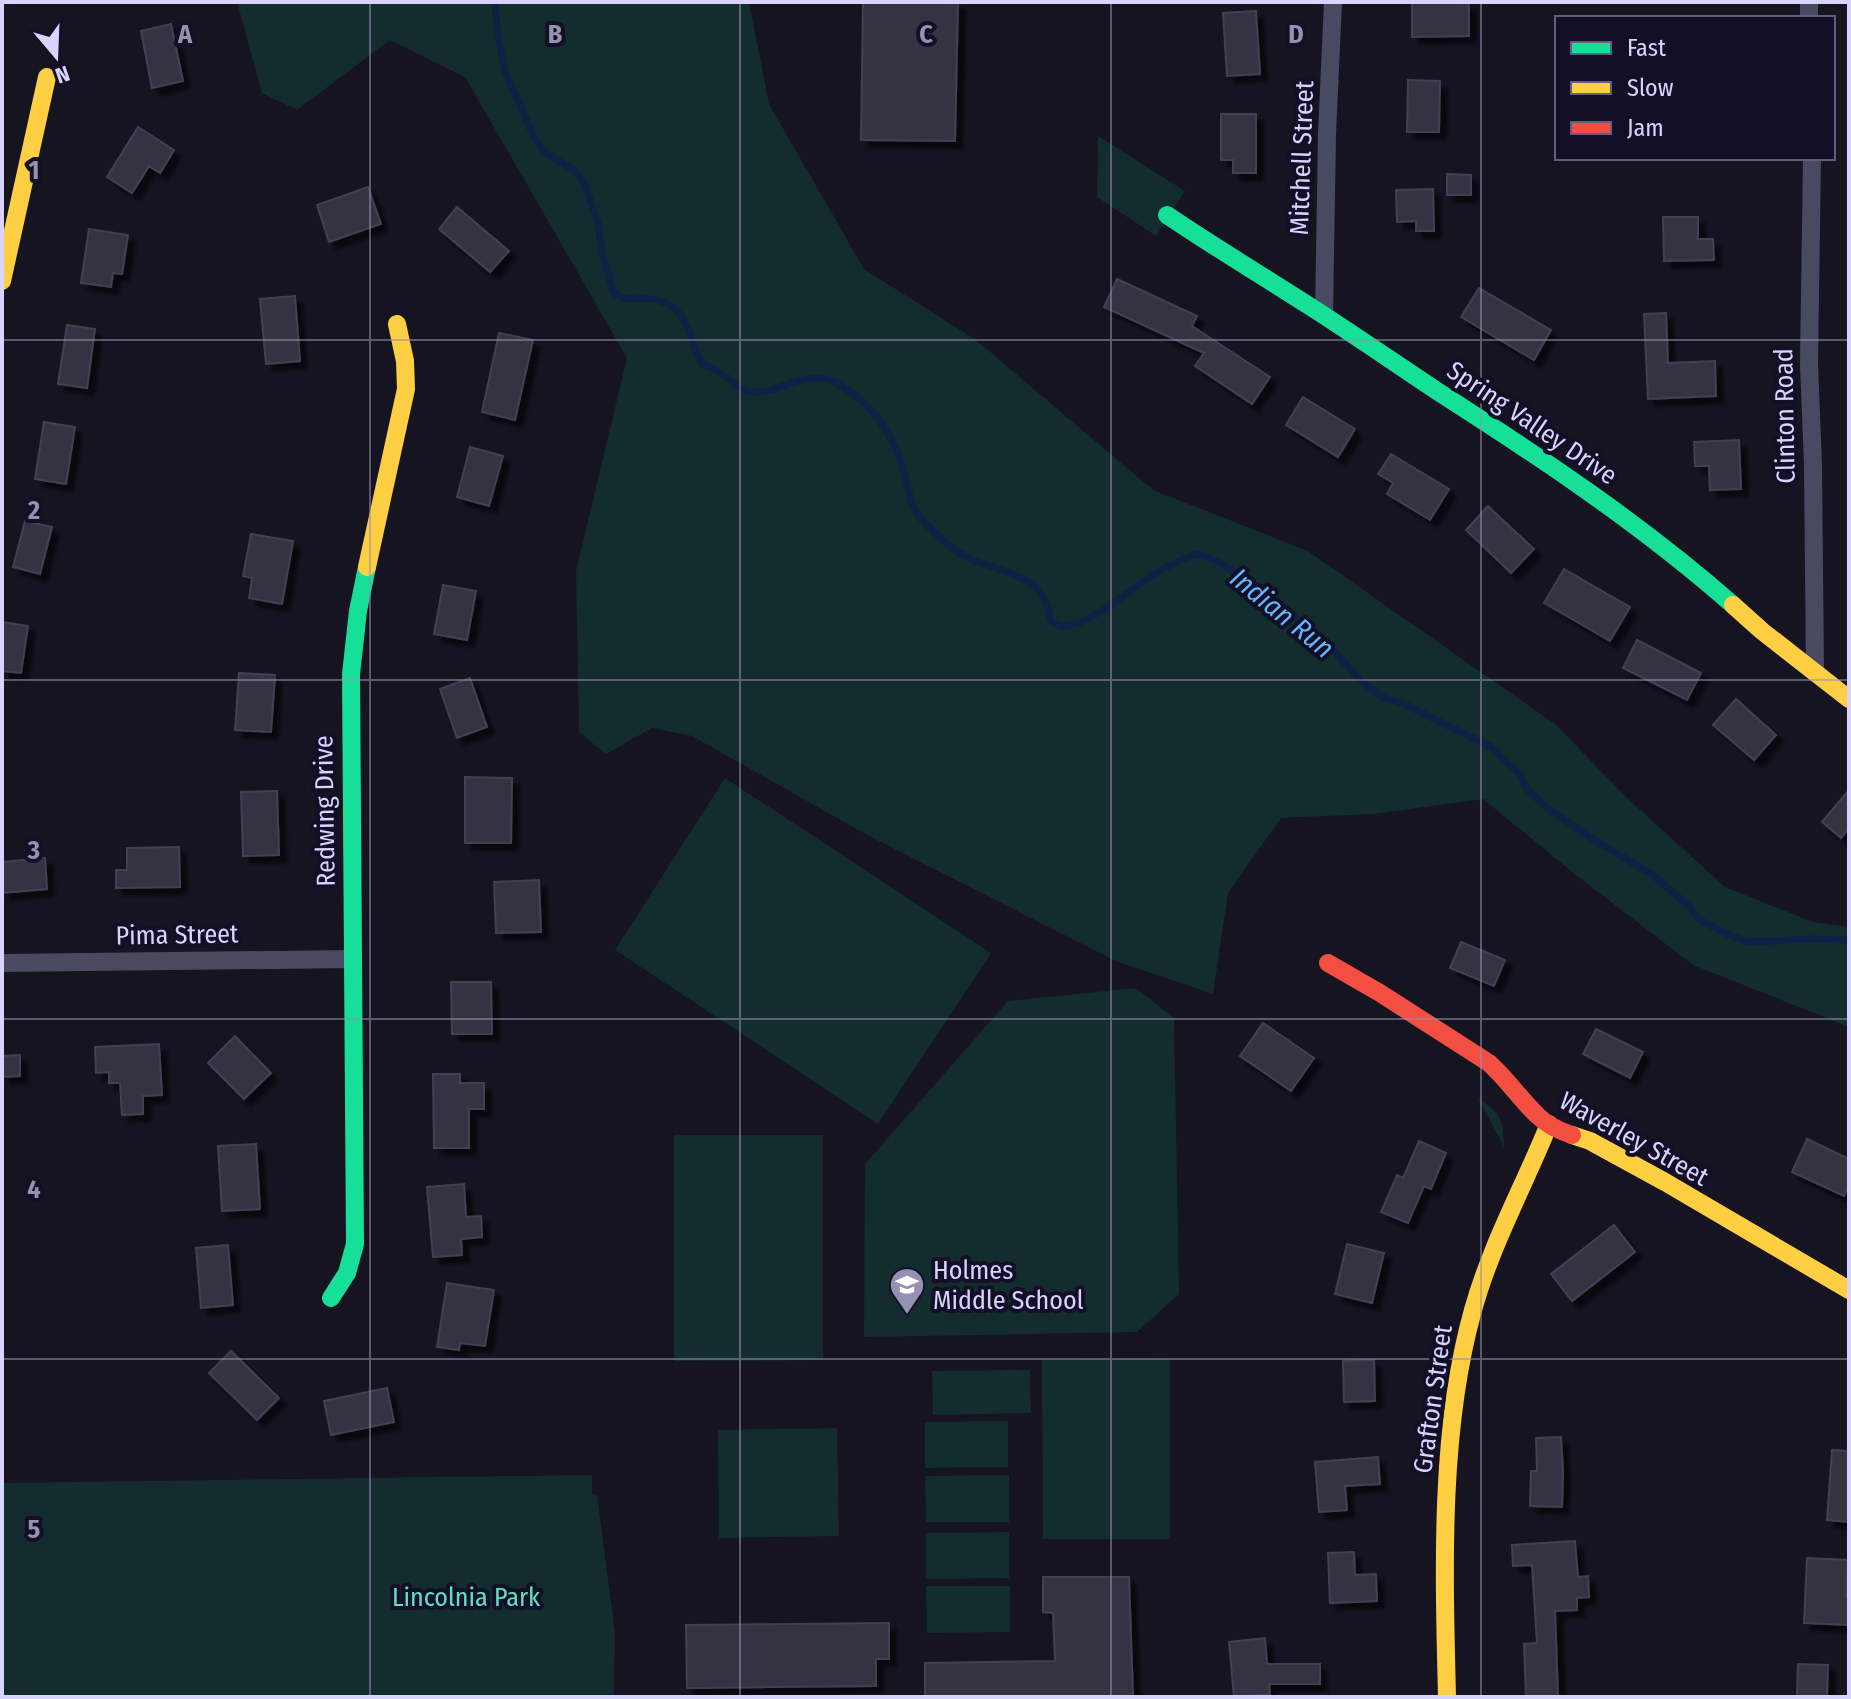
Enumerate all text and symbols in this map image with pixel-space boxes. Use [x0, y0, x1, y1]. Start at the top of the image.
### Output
north arrow [16, 16, 96, 96]
legend [1555, 16, 1835, 160]
text: A [177, 19, 193, 50]
text: B [548, 19, 563, 50]
text: C [919, 19, 933, 50]
text: D [1288, 19, 1304, 50]
text: Fast [1627, 34, 1666, 62]
text: N [52, 60, 73, 89]
text: Slow [1627, 74, 1674, 102]
street label: Mitchell Street [1284, 80, 1320, 236]
text: Jam [1627, 114, 1664, 142]
text: 1 [29, 155, 40, 186]
street label: Clinton Road [1768, 348, 1802, 484]
street label: Spring Valley Drive [1441, 355, 1623, 491]
text: 2 [27, 495, 40, 526]
water label: Indian Run [1223, 561, 1341, 665]
street label: Redwing Drive [308, 735, 342, 887]
text: 3 [27, 835, 40, 866]
street label: Pima Street [115, 918, 239, 952]
street label: Waverley Street [1554, 1085, 1714, 1193]
text: 4 [27, 1174, 41, 1205]
place label: Holmes Middle School [933, 1255, 1084, 1316]
school or university icon: Holmes Middle School [888, 1266, 926, 1316]
street label: Grafton Street [1407, 1322, 1459, 1475]
text: 5 [28, 1514, 41, 1545]
park label: Lincolnia Park [392, 1582, 541, 1613]

